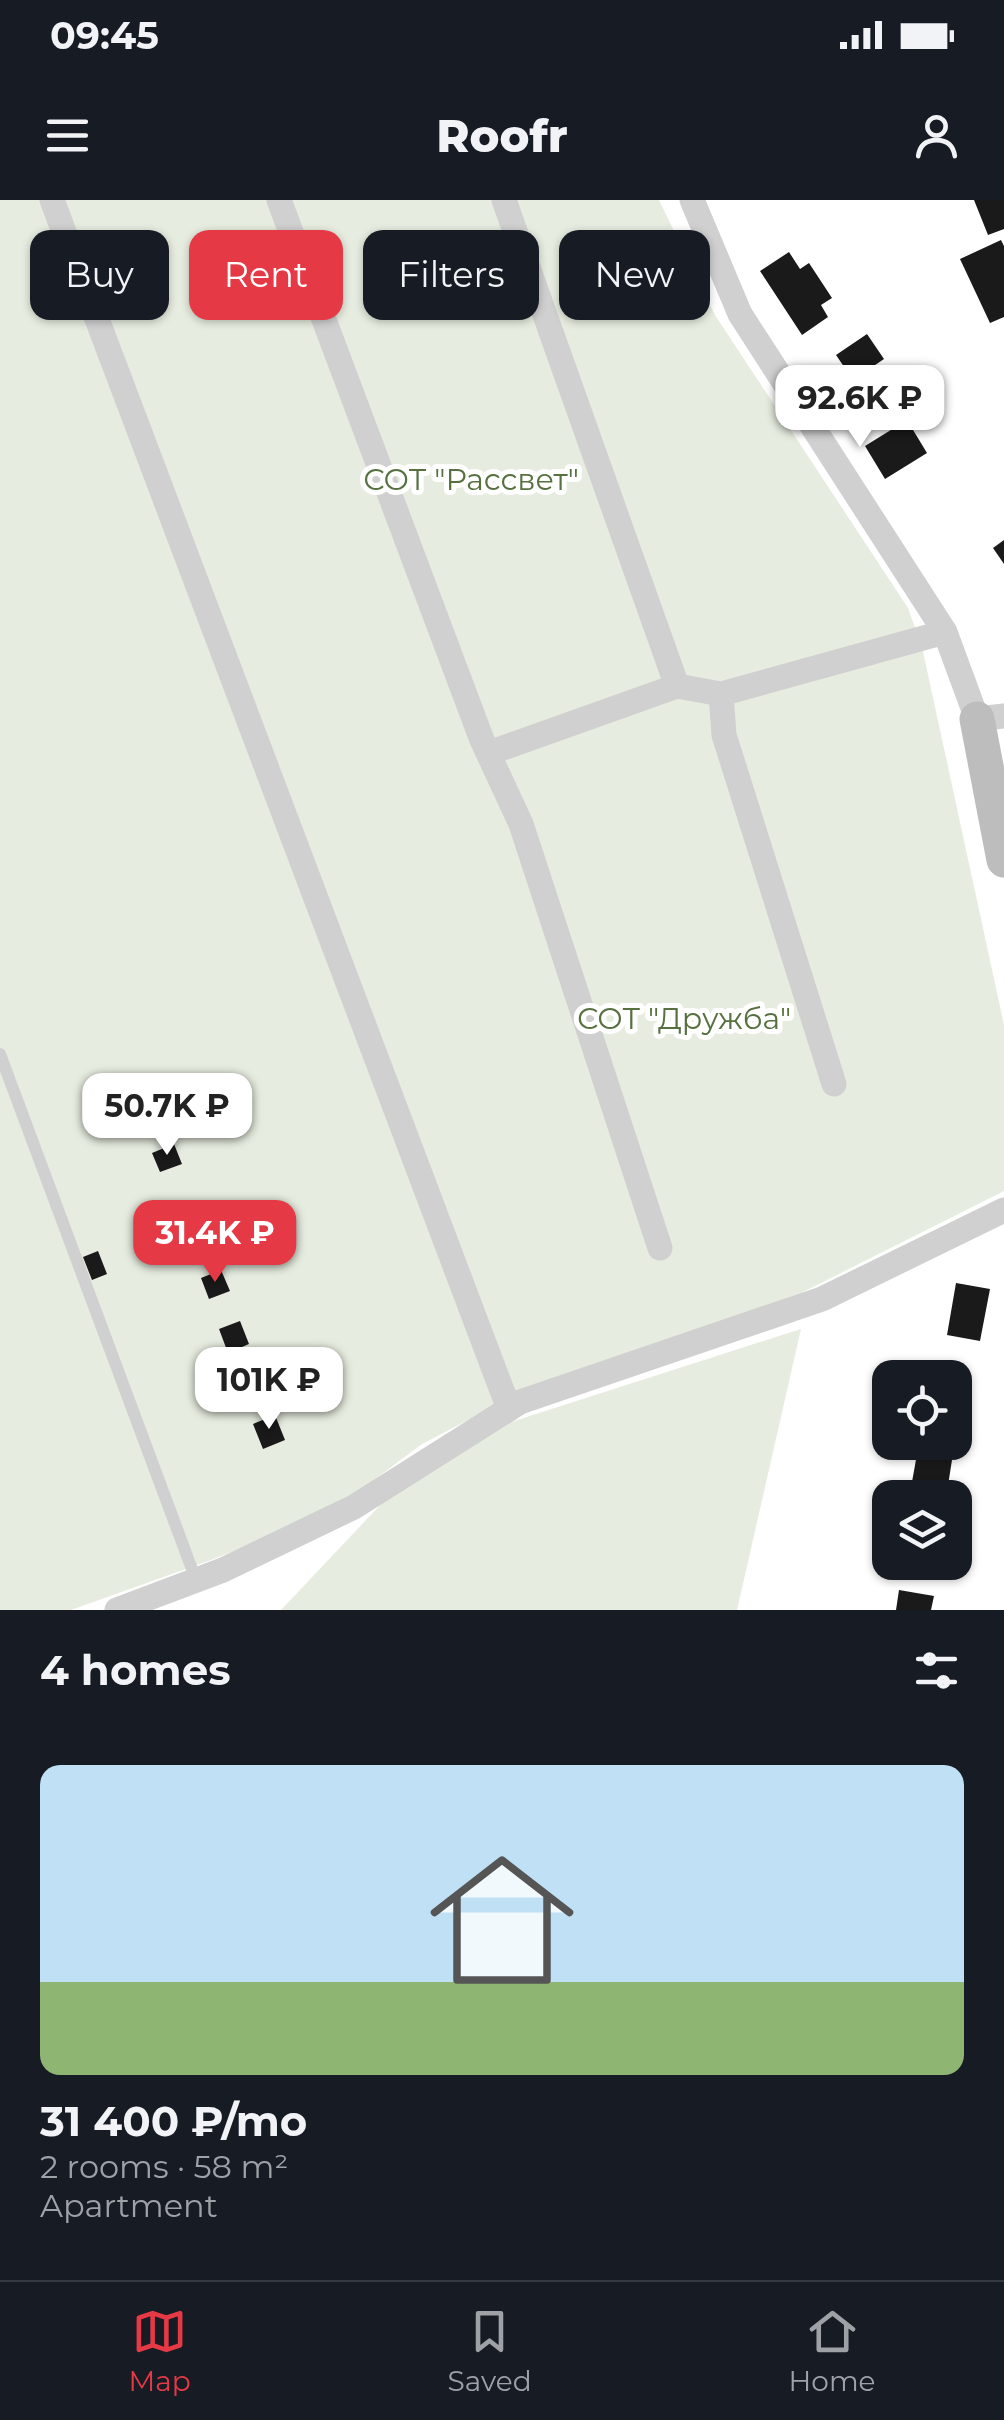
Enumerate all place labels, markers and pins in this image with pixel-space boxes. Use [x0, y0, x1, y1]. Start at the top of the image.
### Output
pin: 92.6K ₽ [768, 365, 952, 450]
pin: 50.7K ₽ [75, 1073, 259, 1158]
pin: 31.4K ₽ [123, 1200, 307, 1285]
pin: 101K ₽ [188, 1347, 350, 1432]

